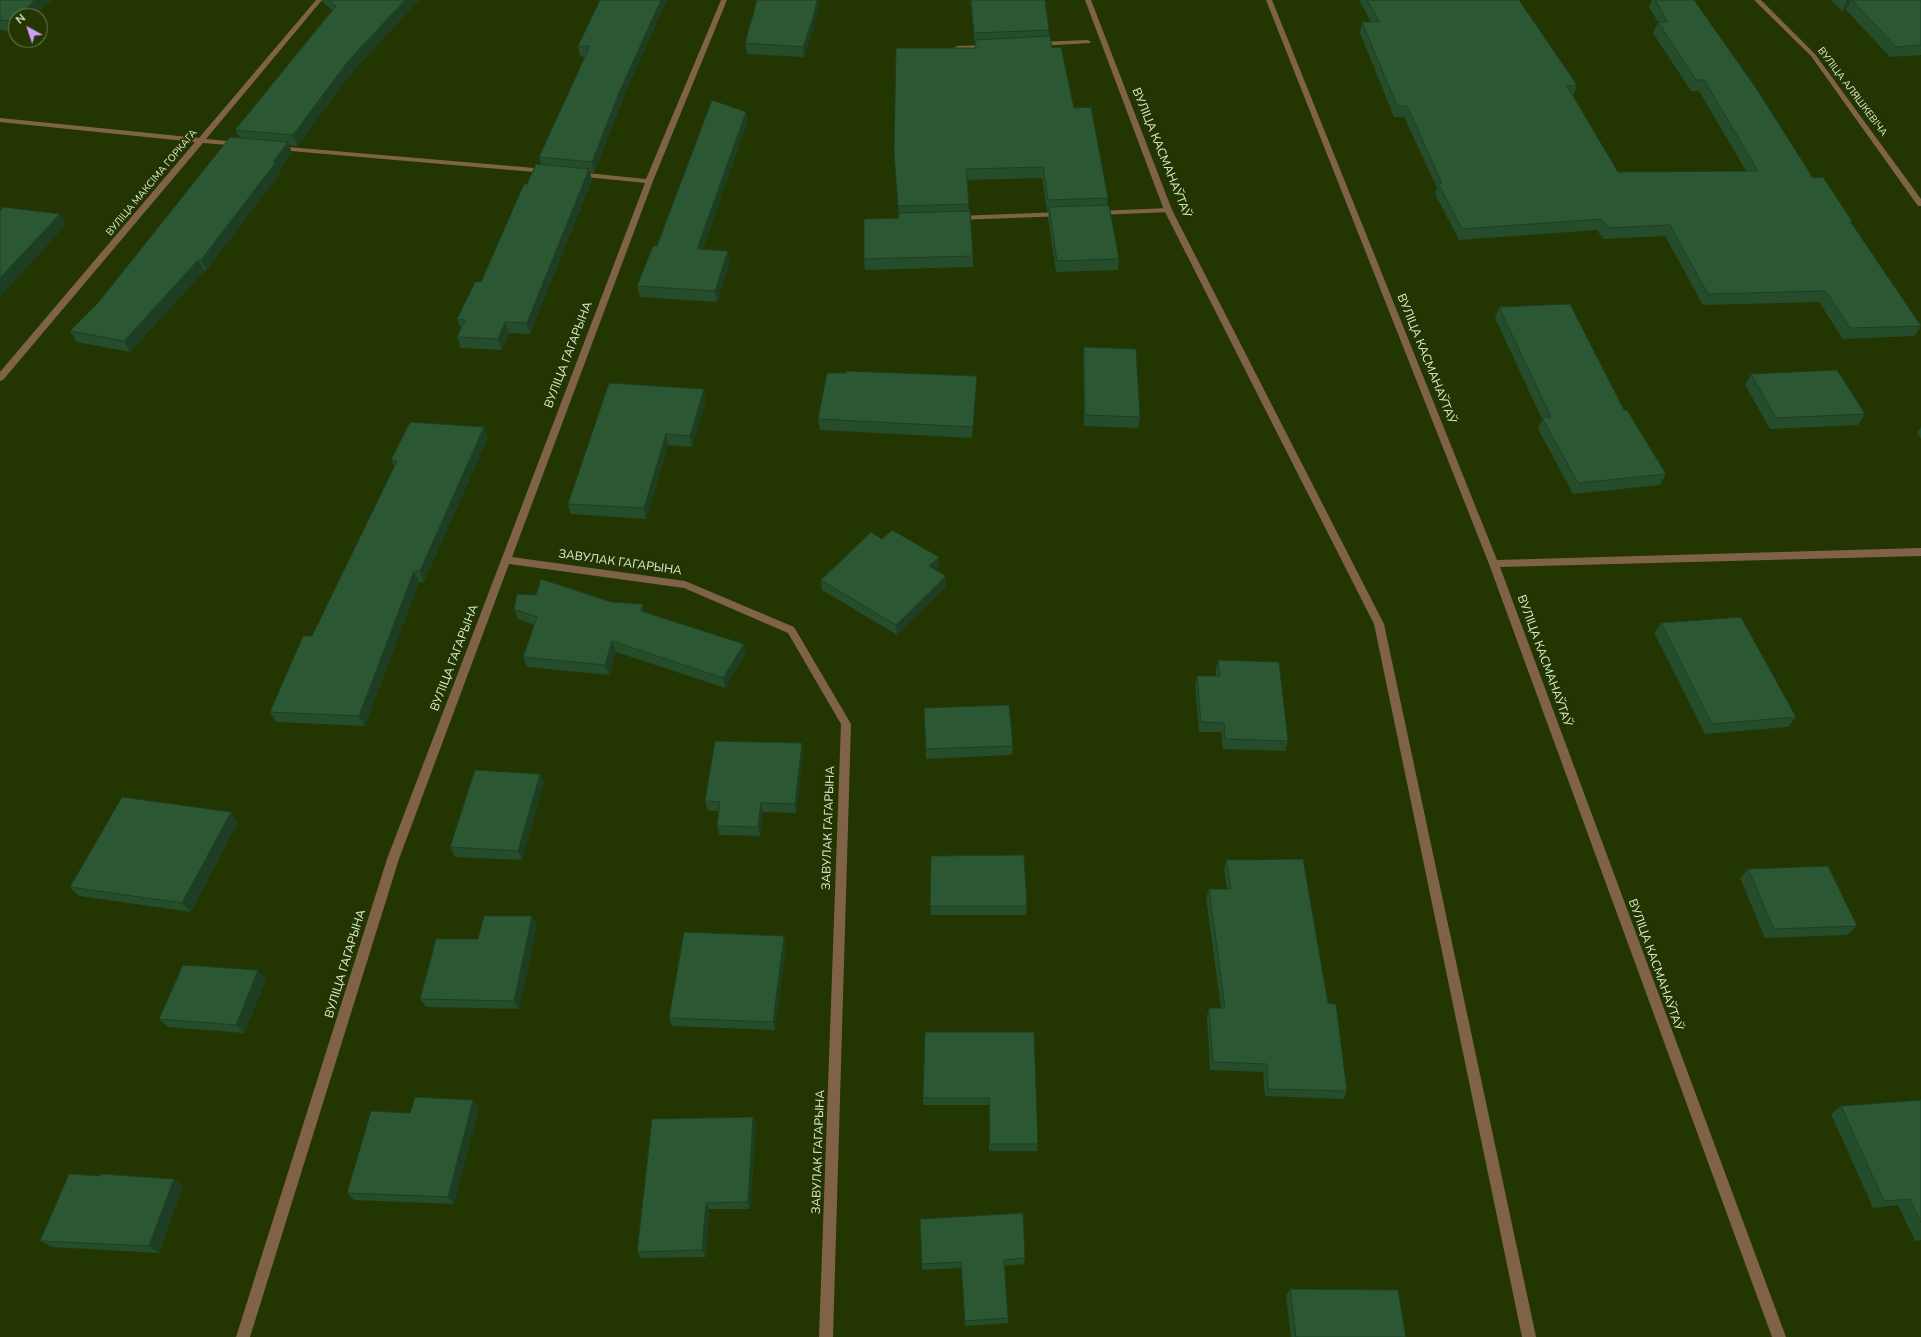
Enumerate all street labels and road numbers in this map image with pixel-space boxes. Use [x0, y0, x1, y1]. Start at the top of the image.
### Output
street label: ВУЛІЦА АЛЯШКЕВІЧА [1815, 45, 1889, 139]
street label: ВУЛІЦА КАСМАНАЎТАЎ [1128, 86, 1194, 220]
street label: ВУЛІЦА МАКСІМА ГОРКАГА [104, 127, 200, 239]
street label: ВУЛІЦА КАСМАНАЎТАЎ [1393, 292, 1459, 426]
street label: ВУЛІЦА ГАГАРЫНА [542, 300, 596, 410]
street label: ЗАВУЛАК ГАГАРЫНА [557, 547, 683, 579]
street label: ВУЛІЦА КАСМАНАЎТАЎ [1513, 593, 1575, 729]
street label: ВУЛІЦА ГАГАРЫНА [428, 603, 482, 713]
street label: ЗАВУЛАК ГАГАРЫНА [820, 766, 838, 890]
street label: ВУЛІЦА КАСМАНАЎТАЎ [1624, 897, 1686, 1033]
street label: ВУЛІЦА ГАГАРЫНА [323, 908, 369, 1020]
street label: ЗАВУЛАК ГАГАРЫНА [810, 1090, 828, 1214]

